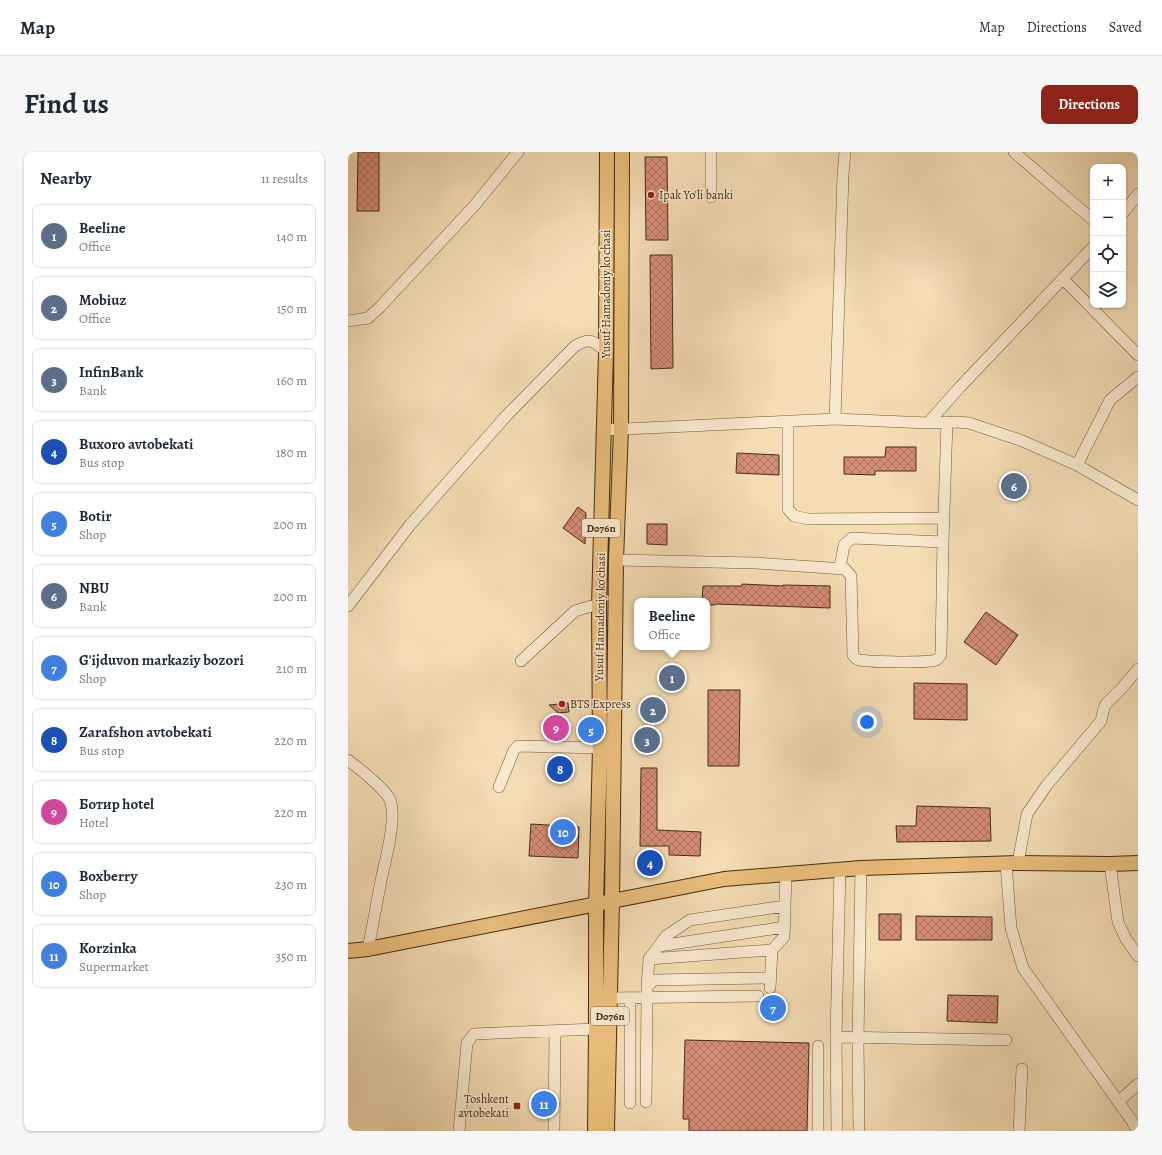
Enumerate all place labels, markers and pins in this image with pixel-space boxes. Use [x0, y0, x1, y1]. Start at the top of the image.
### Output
place label: Ipak Yo'li banki [659, 187, 733, 203]
marker: Ipak Yo'li banki [646, 190, 656, 200]
pin: 6 [1001, 471, 1027, 501]
pin: 1 [659, 663, 685, 693]
pin: 2 [640, 695, 666, 725]
place label: BTS Express [570, 696, 631, 712]
marker: BTS Express [557, 699, 567, 709]
pin: 9 [543, 713, 569, 743]
pin: 5 [578, 715, 604, 745]
pin: 3 [634, 725, 660, 755]
pin: 8 [547, 754, 573, 784]
pin: 10 [550, 817, 576, 847]
pin: 4 [637, 848, 663, 878]
pin: 7 [760, 993, 786, 1023]
pin: 11 [531, 1089, 557, 1119]
place label: Toshkent avtobekati [458, 1091, 509, 1121]
marker: Toshkent avtobekati [512, 1101, 522, 1111]

